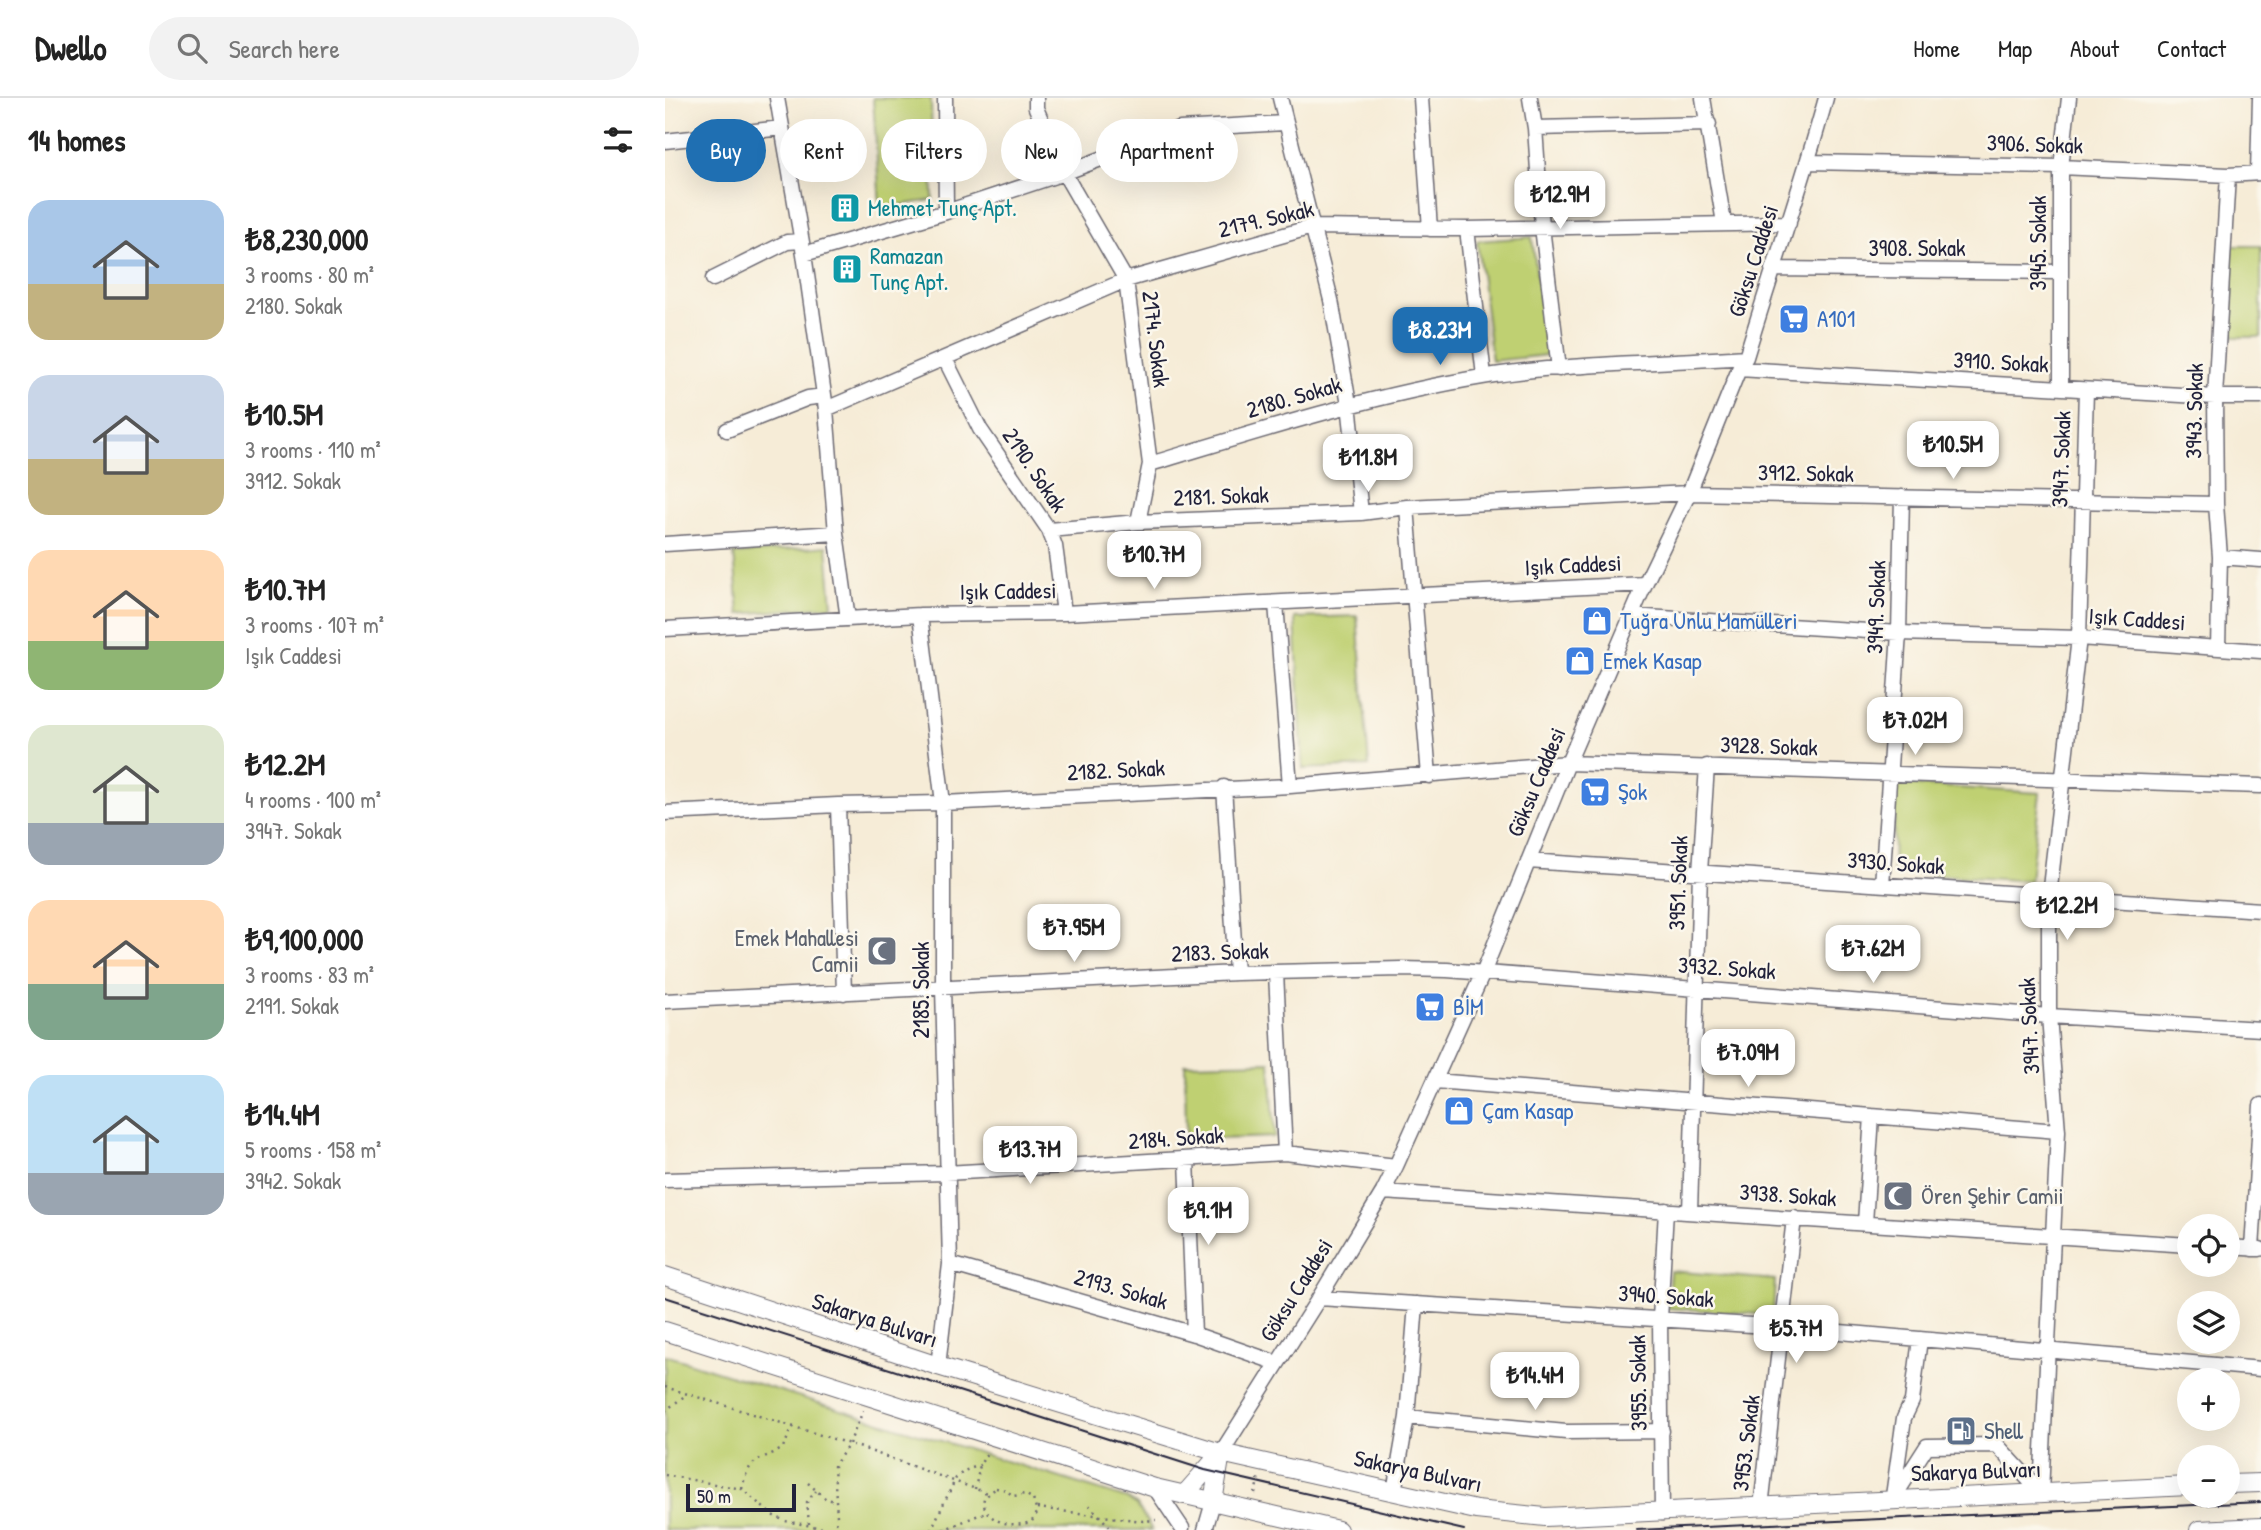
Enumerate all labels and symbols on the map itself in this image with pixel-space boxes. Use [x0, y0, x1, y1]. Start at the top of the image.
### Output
street label: 3906. Sokak [1986, 126, 2084, 161]
pin: ₺12.9M [1503, 172, 1617, 231]
building icon: Mehmet Tunç Apt. [828, 191, 862, 225]
place label: Mehmet Tunç Apt. [868, 192, 1017, 223]
street label: 2179. Sokak [1215, 192, 1317, 245]
street label: 3945. Sokak [2022, 195, 2053, 291]
street label: Göksu Caddesi [1720, 201, 1785, 321]
street label: 3908. Sokak [1868, 232, 1966, 263]
place label: Ramazan Tunç Apt. [870, 240, 948, 297]
building icon: Ramazan Tunç Apt. [830, 252, 864, 286]
street label: 2174. Sokak [1135, 289, 1178, 390]
supermarket icon: A101 [1777, 302, 1811, 336]
place label: A101 [1817, 303, 1855, 334]
pin: ₺8.23M [1383, 308, 1497, 367]
street label: 3910. Sokak [1953, 344, 2050, 380]
street label: 3943. Sokak [2177, 362, 2210, 459]
street label: 2180. Sokak [1243, 368, 1345, 425]
street label: 3947. Sokak [2043, 410, 2078, 508]
street label: 2190. Sokak [996, 421, 1075, 519]
pin: ₺10.5M [1896, 422, 2010, 481]
pin: ₺11.8M [1311, 434, 1425, 494]
street label: 3912. Sokak [1758, 456, 1855, 489]
street label: 2181. Sokak [1173, 478, 1270, 513]
pin: ₺10.7M [1097, 532, 1211, 591]
street label: Işık Caddesi [1524, 546, 1622, 583]
street label: 3949. Sokak [1858, 559, 1893, 654]
street label: Işık Caddesi [959, 574, 1057, 607]
street label: Işık Caddesi [2088, 600, 2186, 637]
shop icon: Tuğra Unlu Mamülleri [1580, 604, 1614, 638]
place label: Tuğra Unlu Mamülleri [1620, 605, 1798, 636]
shop icon: Emek Kasap [1563, 644, 1597, 678]
place label: Emek Kasap [1603, 645, 1702, 676]
pin: ₺7.02M [1858, 698, 1972, 757]
street label: Göksu Caddesi [1499, 722, 1572, 841]
street label: 3928. Sokak [1720, 728, 1819, 763]
street label: 2182. Sokak [1066, 751, 1166, 788]
supermarket icon: Şok [1578, 775, 1612, 809]
place label: Şok [1618, 776, 1648, 807]
street label: 3951. Sokak [1660, 835, 1695, 931]
street label: 3930. Sokak [1846, 844, 1946, 881]
pin: ₺12.2M [2010, 882, 2124, 942]
pin: ₺7.95M [1017, 904, 1131, 964]
place label: Emek Mahallesi Camii [735, 922, 859, 979]
pin: ₺7.62M [1816, 926, 1930, 985]
mosque icon: Emek Mahallesi Camii [865, 934, 899, 968]
street label: 2183. Sokak [1171, 934, 1270, 969]
street label: 2185. Sokak [905, 941, 936, 1038]
street label: 3932. Sokak [1677, 949, 1777, 986]
street label: 3947. Sokak [2010, 976, 2047, 1075]
supermarket icon: BİM [1413, 990, 1447, 1024]
place label: BİM [1453, 991, 1484, 1022]
pin: ₺7.09M [1691, 1030, 1805, 1089]
shop icon: Çam Kasap [1442, 1094, 1476, 1128]
place label: Çam Kasap [1482, 1095, 1573, 1126]
street label: 2184. Sokak [1127, 1119, 1225, 1156]
pin: ₺13.7M [973, 1126, 1087, 1186]
street label: 3938. Sokak [1738, 1176, 1838, 1213]
mosque icon: Ören Şehir Camii [1881, 1179, 1915, 1213]
place label: Ören Şehir Camii [1921, 1180, 2064, 1211]
pin: ₺9.1M [1159, 1188, 1257, 1247]
street label: Göksu Caddesi [1252, 1232, 1339, 1347]
street label: 2193. Sokak [1071, 1260, 1172, 1317]
street label: 3940. Sokak [1617, 1277, 1715, 1314]
street label: Sakarya Bulvarı [808, 1285, 942, 1354]
pin: ₺5.7M [1747, 1306, 1845, 1365]
street label: 3955. Sokak [1621, 1334, 1654, 1431]
pin: ₺14.4M [1478, 1352, 1592, 1412]
street label: 3953. Sokak [1724, 1393, 1767, 1493]
fuel station icon: Shell [1944, 1414, 1978, 1448]
place label: Shell [1984, 1415, 2024, 1446]
street label: Sakarya Bulvarı [1351, 1442, 1485, 1499]
street label: Sakarya Bulvarı [1910, 1453, 2042, 1488]
scale bar [686, 1481, 796, 1513]

